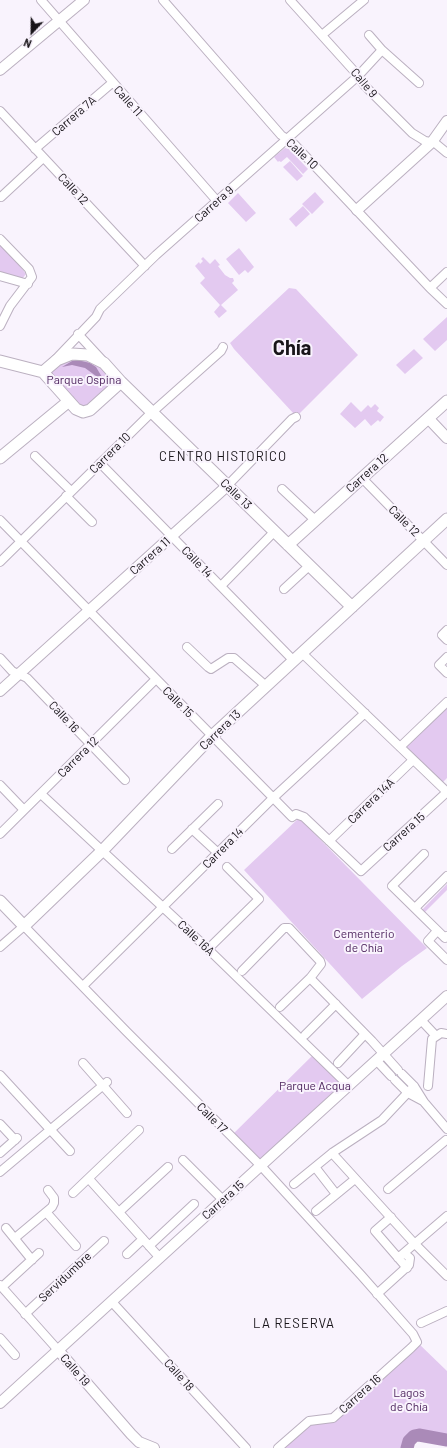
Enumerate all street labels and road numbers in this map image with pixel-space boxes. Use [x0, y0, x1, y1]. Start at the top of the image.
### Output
street label: Calle 9 [348, 65, 380, 101]
street label: Calle 11 [111, 83, 145, 119]
street label: Carrera 7A [49, 93, 99, 139]
street label: Calle 10 [283, 136, 321, 172]
street label: Calle 12 [55, 170, 91, 208]
street label: Carrera 9 [192, 183, 236, 225]
street label: Carrera 10 [86, 429, 134, 477]
street label: Carrera 12 [343, 450, 391, 496]
street label: Calle 13 [217, 476, 255, 512]
street label: Calle 12 [385, 502, 423, 540]
street label: Carrera 11 [127, 534, 173, 578]
street label: Calle 14 [178, 543, 216, 581]
street label: Calle 15 [159, 683, 197, 721]
street label: Calle 16 [46, 698, 82, 736]
street label: Carrera 13 [196, 707, 244, 753]
street label: Carrera 12 [55, 734, 101, 780]
street label: Carrera 14A [345, 775, 397, 827]
street label: Carrera 15 [380, 809, 428, 855]
street label: Carrera 14 [199, 824, 247, 872]
street label: Calle 16A [175, 917, 217, 959]
street label: Calle 17 [194, 1100, 230, 1136]
street label: Carrera 15 [199, 1177, 247, 1223]
street label: Servidumbre [36, 1249, 94, 1305]
street label: Calle 19 [57, 1351, 93, 1389]
street label: Calle 18 [161, 1356, 197, 1394]
street label: Carrera 16 [336, 1371, 384, 1417]

